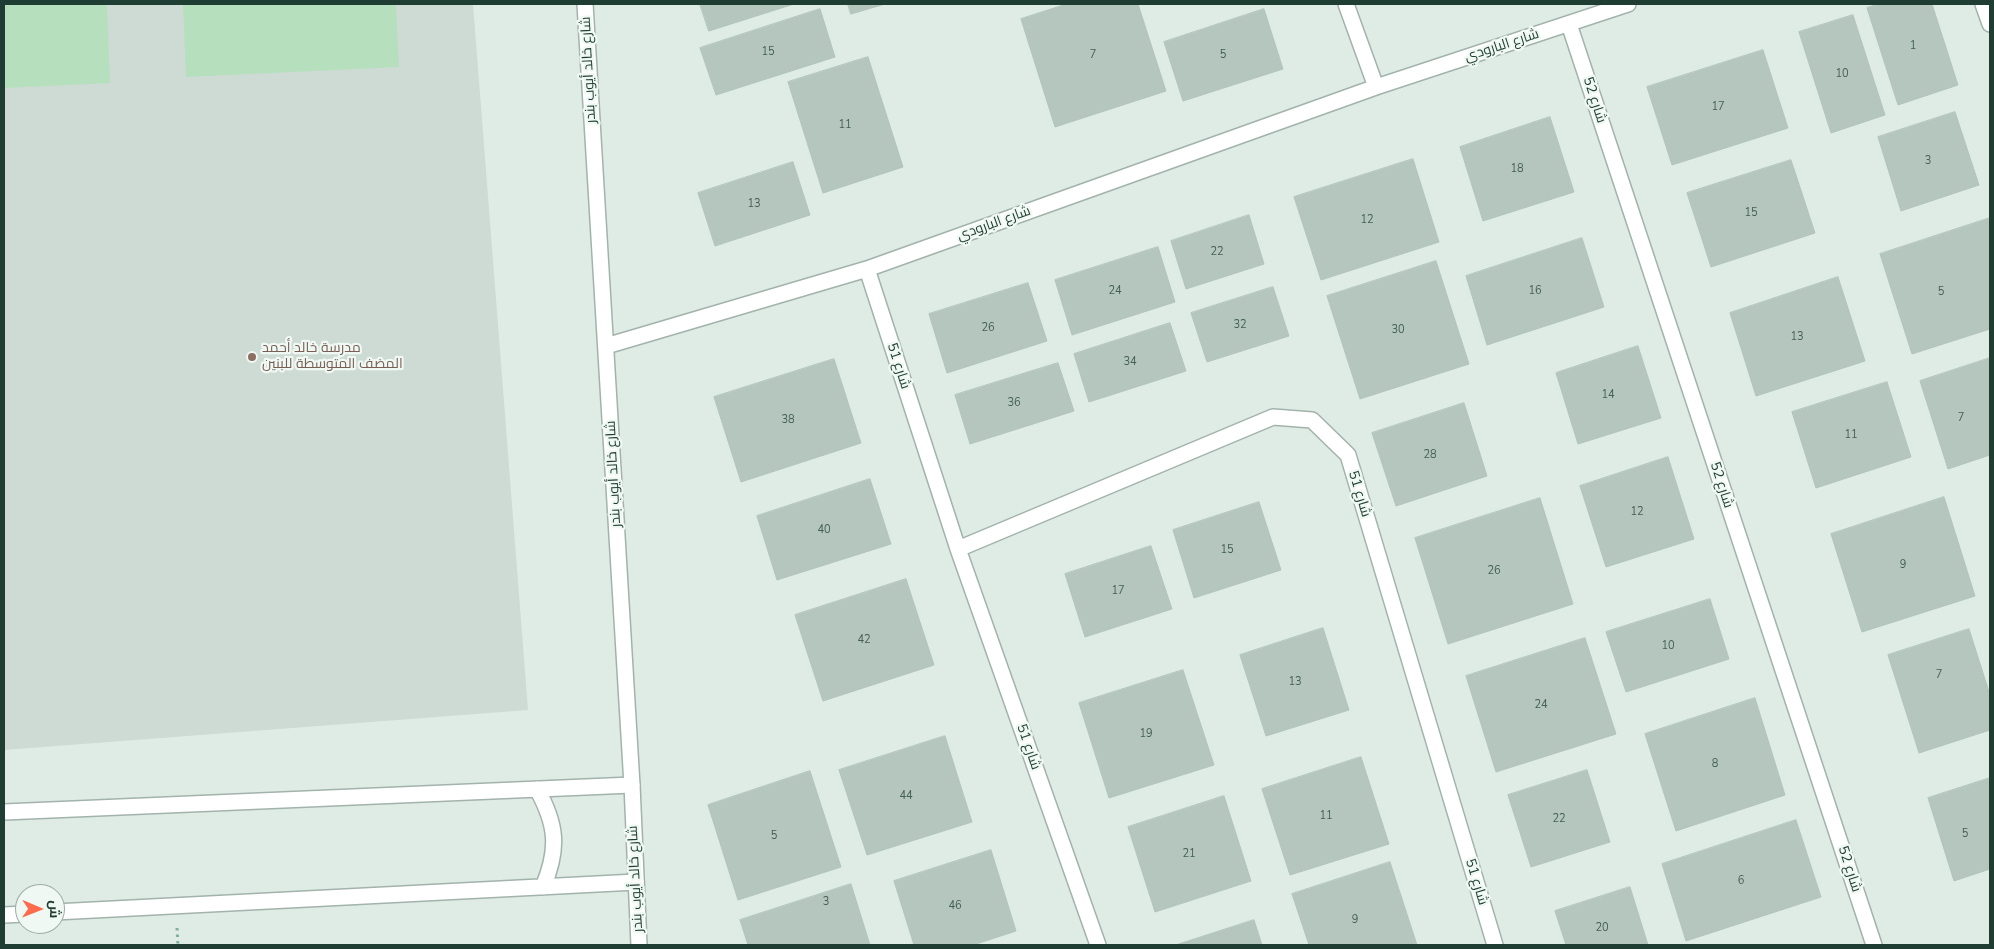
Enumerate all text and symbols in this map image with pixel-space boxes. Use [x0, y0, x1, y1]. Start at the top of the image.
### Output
street label: شارع خالد أيوب بندر [578, 16, 600, 124]
street label: شارع البارودي [1463, 26, 1541, 66]
house number: 1 [1910, 39, 1916, 53]
house number: 15 [761, 45, 775, 59]
house number: 7 [1090, 48, 1096, 62]
house number: 5 [1220, 48, 1226, 62]
house number: 10 [1835, 67, 1849, 81]
street label: شارع 52 [1579, 75, 1609, 125]
house number: 17 [1711, 100, 1725, 114]
house number: 11 [838, 118, 852, 132]
house number: 3 [1925, 154, 1931, 168]
house number: 18 [1510, 162, 1524, 176]
house number: 13 [747, 197, 761, 211]
street label: شارع البارودي [955, 203, 1033, 245]
house number: 15 [1744, 206, 1758, 220]
house number: 12 [1360, 213, 1374, 227]
house number: 22 [1210, 245, 1224, 259]
house number: 24 [1108, 284, 1122, 298]
house number: 16 [1528, 284, 1542, 298]
house number: 5 [1938, 285, 1944, 299]
house number: 32 [1233, 318, 1247, 332]
house number: 26 [981, 321, 995, 335]
house number: 30 [1391, 323, 1405, 337]
house number: 13 [1790, 330, 1804, 344]
place label: مدرسة خالد أحمد المضف المتوسطة للبنين [262, 341, 403, 374]
street label: شارع 51 [883, 341, 913, 391]
marker: مدرسة خالد أحمد المضف المتوسطة للبنين [246, 351, 258, 363]
house number: 34 [1123, 355, 1137, 369]
house number: 14 [1601, 388, 1615, 402]
house number: 36 [1007, 396, 1021, 410]
house number: 7 [1958, 411, 1964, 425]
house number: 38 [781, 413, 795, 427]
street label: شارع خالد أيوب بندر [603, 420, 625, 528]
house number: 11 [1844, 428, 1858, 442]
house number: 28 [1423, 448, 1437, 462]
street label: شارع 52 [1706, 460, 1736, 510]
street label: شارع 51 [1344, 469, 1374, 519]
house number: 12 [1630, 505, 1644, 519]
house number: 40 [817, 523, 831, 537]
house number: 15 [1220, 543, 1234, 557]
house number: 9 [1900, 558, 1906, 572]
house number: 26 [1487, 564, 1501, 578]
house number: 17 [1111, 584, 1125, 598]
house number: 42 [857, 633, 871, 647]
house number: 10 [1661, 639, 1675, 653]
house number: 7 [1936, 668, 1942, 682]
house number: 13 [1288, 675, 1302, 689]
house number: 24 [1534, 698, 1548, 712]
street label: شارع 51 [1012, 722, 1044, 772]
house number: 19 [1139, 727, 1153, 741]
house number: 8 [1712, 757, 1718, 771]
house number: 44 [899, 789, 913, 803]
house number: 11 [1319, 809, 1333, 823]
house number: 22 [1552, 812, 1566, 826]
street label: شارع خالد أيوب بندر [625, 825, 647, 933]
house number: 5 [1962, 827, 1968, 841]
house number: 5 [771, 829, 777, 843]
street label: شارع 52 [1834, 844, 1864, 894]
house number: 21 [1182, 847, 1196, 861]
street label: شارع 51 [1461, 857, 1491, 907]
house number: 6 [1738, 874, 1744, 888]
north arrow [15, 884, 65, 934]
house number: 3 [823, 895, 829, 909]
house number: 46 [948, 899, 962, 913]
text: ش [45, 900, 64, 918]
house number: 9 [1352, 913, 1358, 927]
house number: 20 [1595, 921, 1609, 935]

